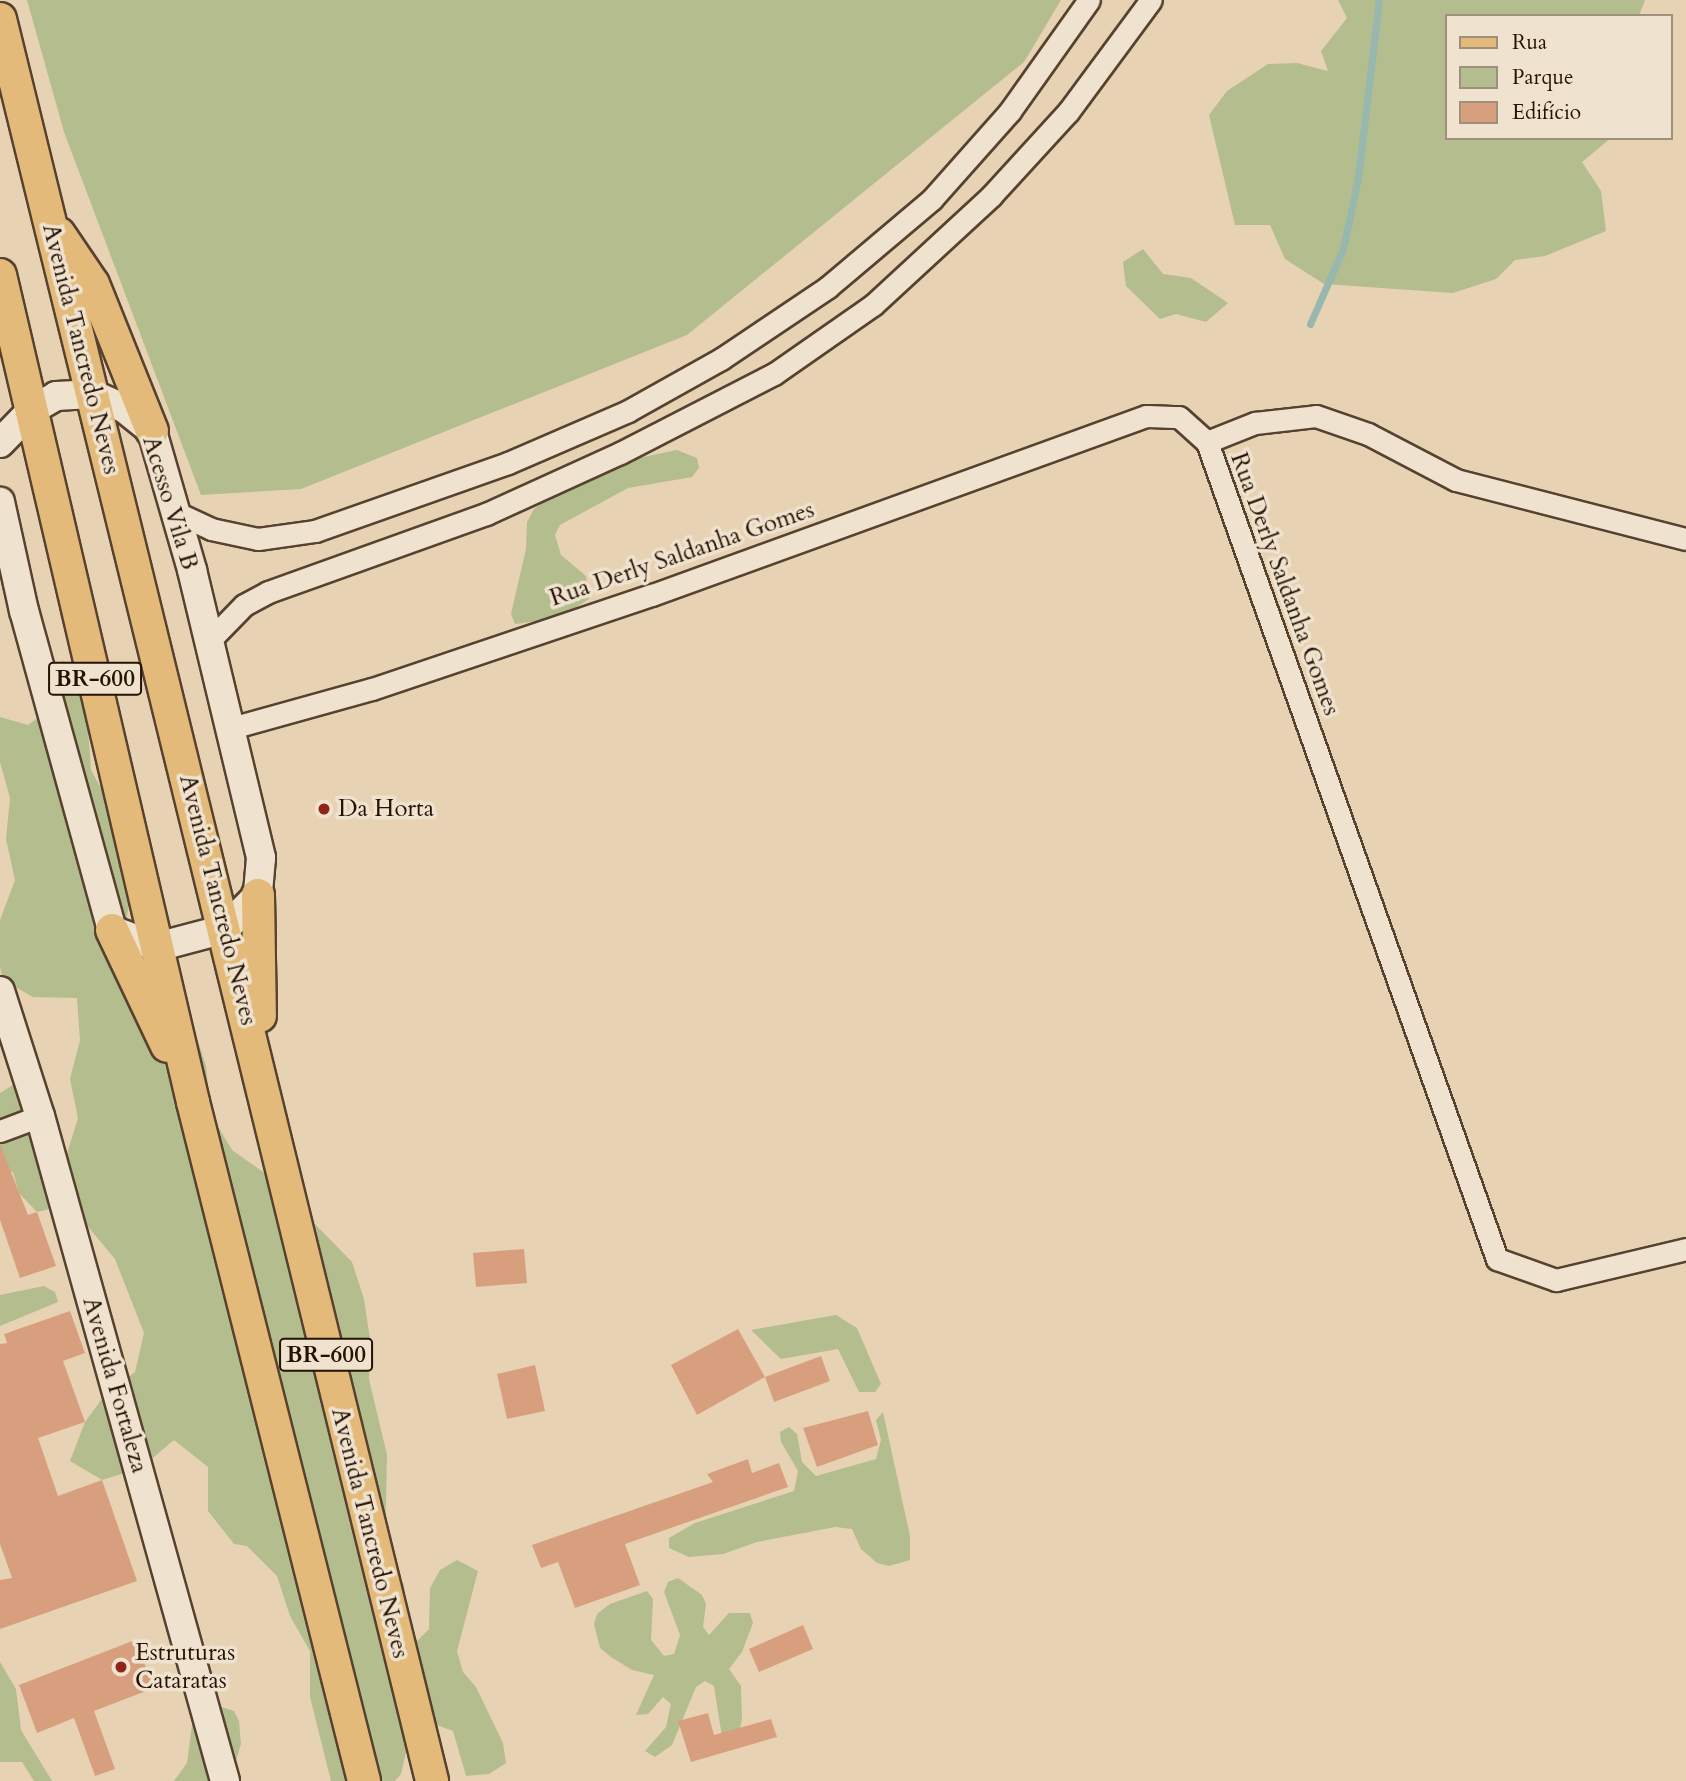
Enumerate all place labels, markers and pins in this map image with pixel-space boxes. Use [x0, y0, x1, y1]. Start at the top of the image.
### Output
place label: Da Horta [338, 795, 434, 823]
marker: Da Horta [316, 801, 332, 817]
place label: Estruturas Cataratas [135, 1639, 235, 1695]
marker: Estruturas Cataratas [113, 1659, 129, 1675]

